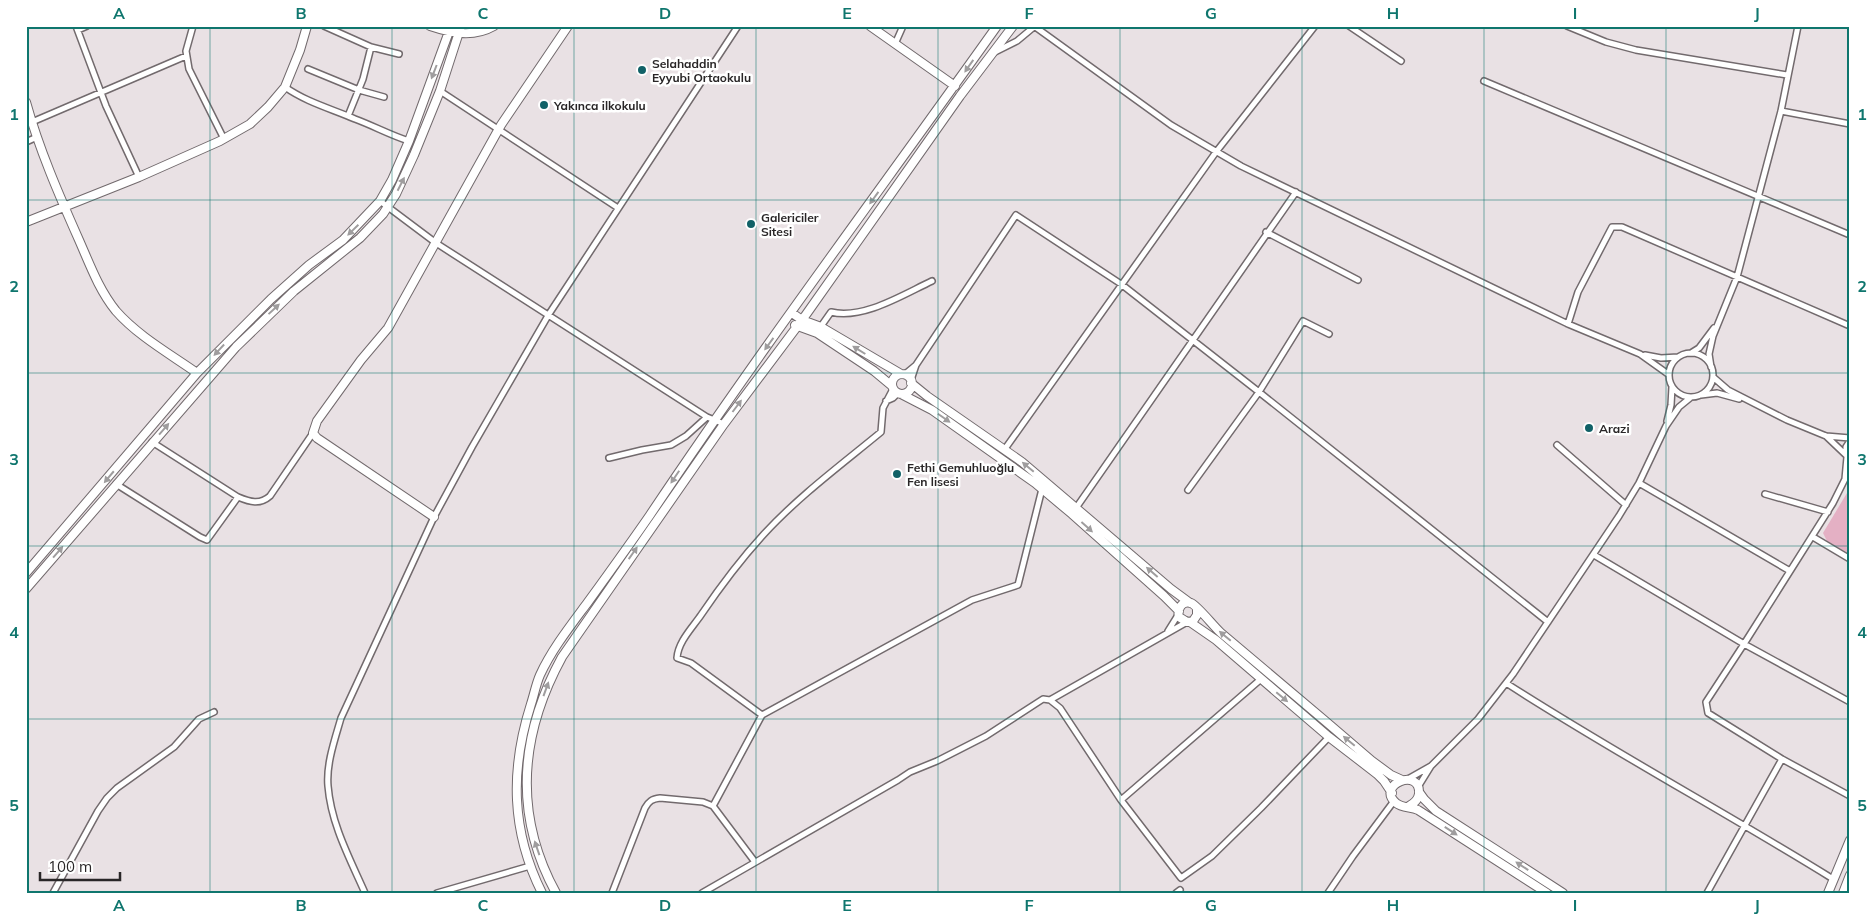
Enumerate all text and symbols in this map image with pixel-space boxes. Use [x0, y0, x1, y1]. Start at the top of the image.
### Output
text: A [113, 3, 125, 23]
text: B [295, 3, 307, 23]
text: C [478, 3, 489, 23]
text: D [659, 3, 671, 23]
text: E [842, 3, 852, 23]
text: F [1024, 3, 1034, 23]
text: G [1205, 3, 1217, 23]
text: H [1387, 3, 1399, 23]
text: I [1573, 3, 1577, 23]
text: J [1754, 3, 1760, 23]
place label: Selahaddin Eyyubi Ortaokulu [652, 56, 751, 85]
one-way arrow [963, 59, 974, 72]
one-way arrow [429, 64, 437, 79]
marker: Selahaddin Eyyubi Ortaokulu [636, 64, 648, 76]
place label: Yakınca ilkokulu [553, 98, 646, 113]
marker: Yakınca ilkokulu [538, 99, 550, 111]
text: 1 [9, 104, 19, 124]
text: 1 [1857, 104, 1867, 124]
one-way arrow [397, 176, 405, 191]
one-way arrow [868, 191, 879, 204]
place label: Galericiler Sitesi [761, 210, 819, 239]
marker: Galericiler Sitesi [745, 218, 757, 230]
one-way arrow [347, 224, 359, 236]
text: 2 [9, 276, 19, 296]
text: 2 [1857, 276, 1867, 296]
one-way arrow [268, 304, 280, 316]
one-way arrow [764, 337, 774, 351]
one-way arrow [213, 344, 225, 356]
one-way arrow [852, 345, 865, 354]
one-way arrow [732, 399, 742, 413]
one-way arrow [937, 413, 950, 423]
place label: Arazi [1599, 421, 1630, 436]
marker: Arazi [1583, 422, 1595, 434]
one-way arrow [158, 423, 170, 435]
text: 3 [9, 449, 19, 469]
text: 3 [1857, 449, 1867, 469]
place label: Fethi Gemuhluoğlu Fen lisesi [907, 460, 1014, 489]
one-way arrow [1022, 462, 1034, 473]
marker: Fethi Gemuhluoğlu Fen lisesi [891, 468, 903, 480]
one-way arrow [670, 470, 680, 484]
one-way arrow [104, 471, 115, 484]
one-way arrow [1080, 521, 1092, 533]
one-way arrow [52, 546, 64, 558]
one-way arrow [628, 546, 638, 560]
one-way arrow [1145, 567, 1158, 578]
text: 4 [9, 622, 19, 642]
text: 4 [1857, 622, 1867, 642]
one-way arrow [1219, 631, 1231, 642]
one-way arrow [543, 682, 550, 697]
one-way arrow [1275, 691, 1288, 702]
one-way arrow [1342, 736, 1355, 747]
text: 5 [9, 795, 19, 815]
text: 5 [1857, 795, 1867, 815]
one-way arrow [1445, 826, 1458, 836]
one-way arrow [533, 841, 540, 856]
scale bar [40, 849, 120, 881]
text: 100 m [48, 857, 92, 876]
one-way arrow [1515, 862, 1529, 871]
text: A [113, 895, 125, 915]
text: B [295, 895, 307, 915]
text: C [478, 895, 489, 915]
text: D [659, 895, 671, 915]
text: E [842, 895, 852, 915]
text: F [1024, 895, 1034, 915]
text: G [1205, 895, 1217, 915]
text: H [1387, 895, 1399, 915]
text: I [1573, 895, 1577, 915]
text: J [1754, 895, 1760, 915]

